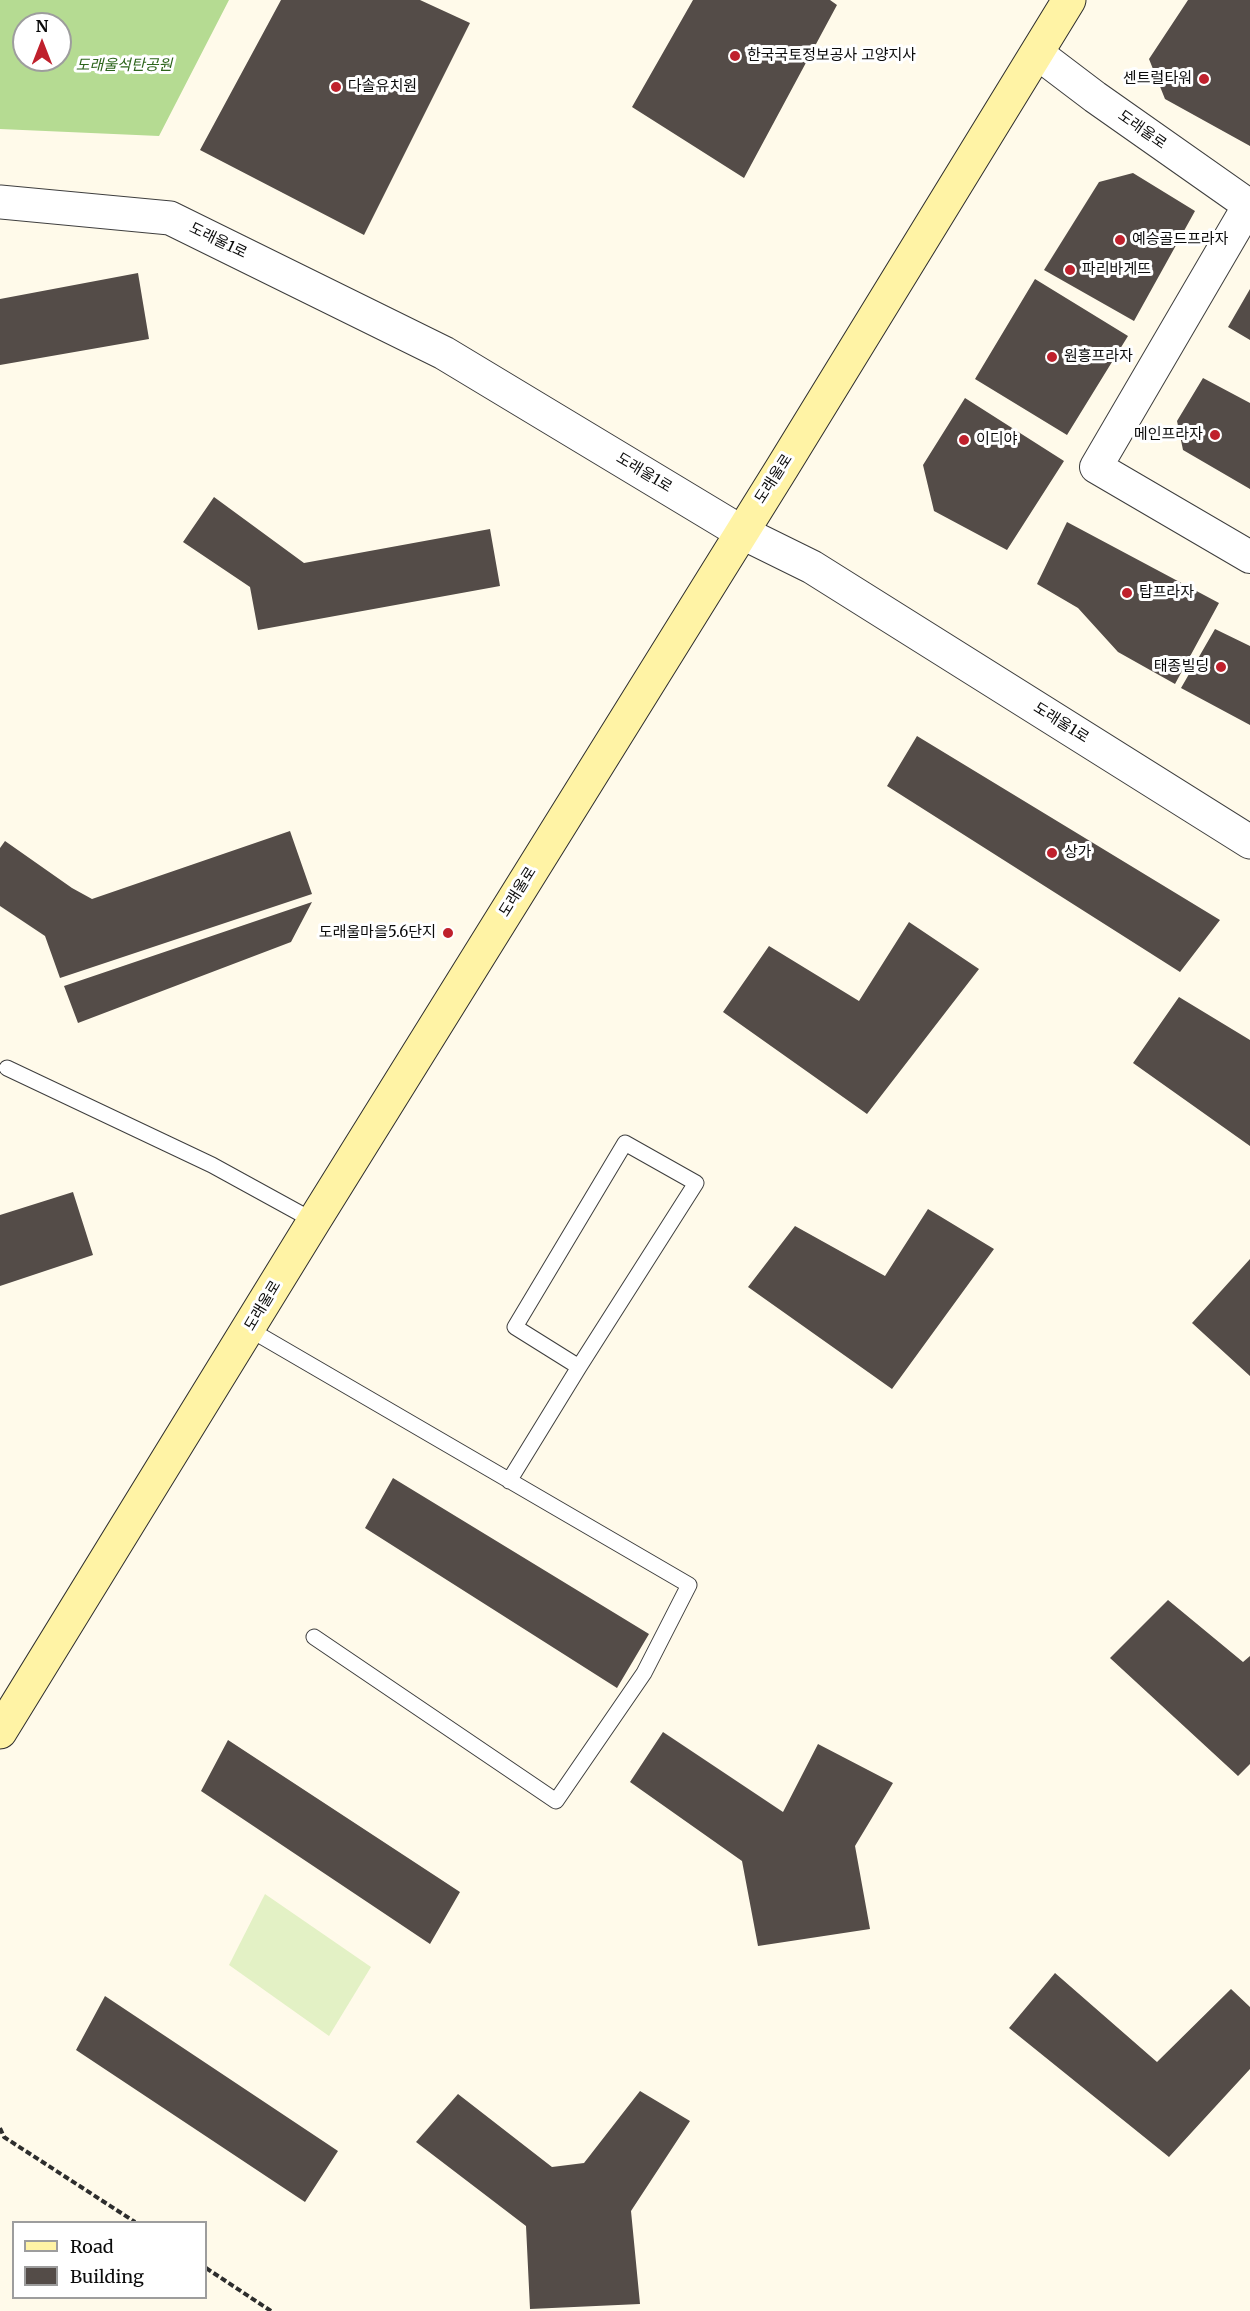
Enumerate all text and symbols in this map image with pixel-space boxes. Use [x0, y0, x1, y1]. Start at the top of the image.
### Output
north arrow [12, 12, 72, 72]
text: N [36, 16, 48, 36]
place label: 한국국토정보공사 고양지사 [747, 47, 916, 65]
marker: 한국국토정보공사 고양지사 [728, 49, 742, 63]
park label: 도래울석탄공원 [76, 57, 172, 75]
place label: 센트럴타워 [1123, 70, 1192, 88]
marker: 센트럴타워 [1197, 72, 1211, 86]
place label: 다솔유치원 [348, 78, 417, 96]
marker: 다솔유치원 [329, 80, 343, 94]
street label: 도래울로 [1114, 107, 1170, 153]
street label: 도래울1로 [186, 219, 250, 263]
place label: 예승골드프라자 [1132, 231, 1229, 249]
marker: 예승골드프라자 [1113, 233, 1127, 247]
place label: 파리바게뜨 [1082, 261, 1151, 279]
marker: 파리바게뜨 [1063, 263, 1077, 277]
place label: 원흥프라자 [1064, 348, 1133, 366]
marker: 원흥프라자 [1045, 350, 1059, 364]
place label: 메인프라자 [1134, 426, 1203, 444]
marker: 메인프라자 [1208, 428, 1222, 442]
place label: 이디야 [976, 431, 1017, 449]
marker: 이디야 [957, 433, 971, 447]
street label: 도래울1로 [613, 449, 675, 497]
street label: 도래울로 [751, 451, 797, 507]
place label: 탑프라자 [1139, 584, 1194, 602]
marker: 탑프라자 [1120, 586, 1134, 600]
place label: 태종빌딩 [1154, 658, 1209, 676]
marker: 태종빌딩 [1214, 660, 1228, 674]
street label: 도래울1로 [1030, 699, 1092, 747]
place label: 상가 [1064, 844, 1092, 862]
marker: 상가 [1045, 846, 1059, 860]
street label: 도래울로 [496, 864, 540, 920]
place label: 도래울마을5.6단지 [319, 924, 436, 942]
marker: 도래울마을5.6단지 [441, 926, 455, 940]
street label: 도래울로 [241, 1278, 285, 1334]
legend [12, 2221, 207, 2299]
text: Road [70, 2235, 114, 2258]
text: Building [70, 2265, 144, 2288]

